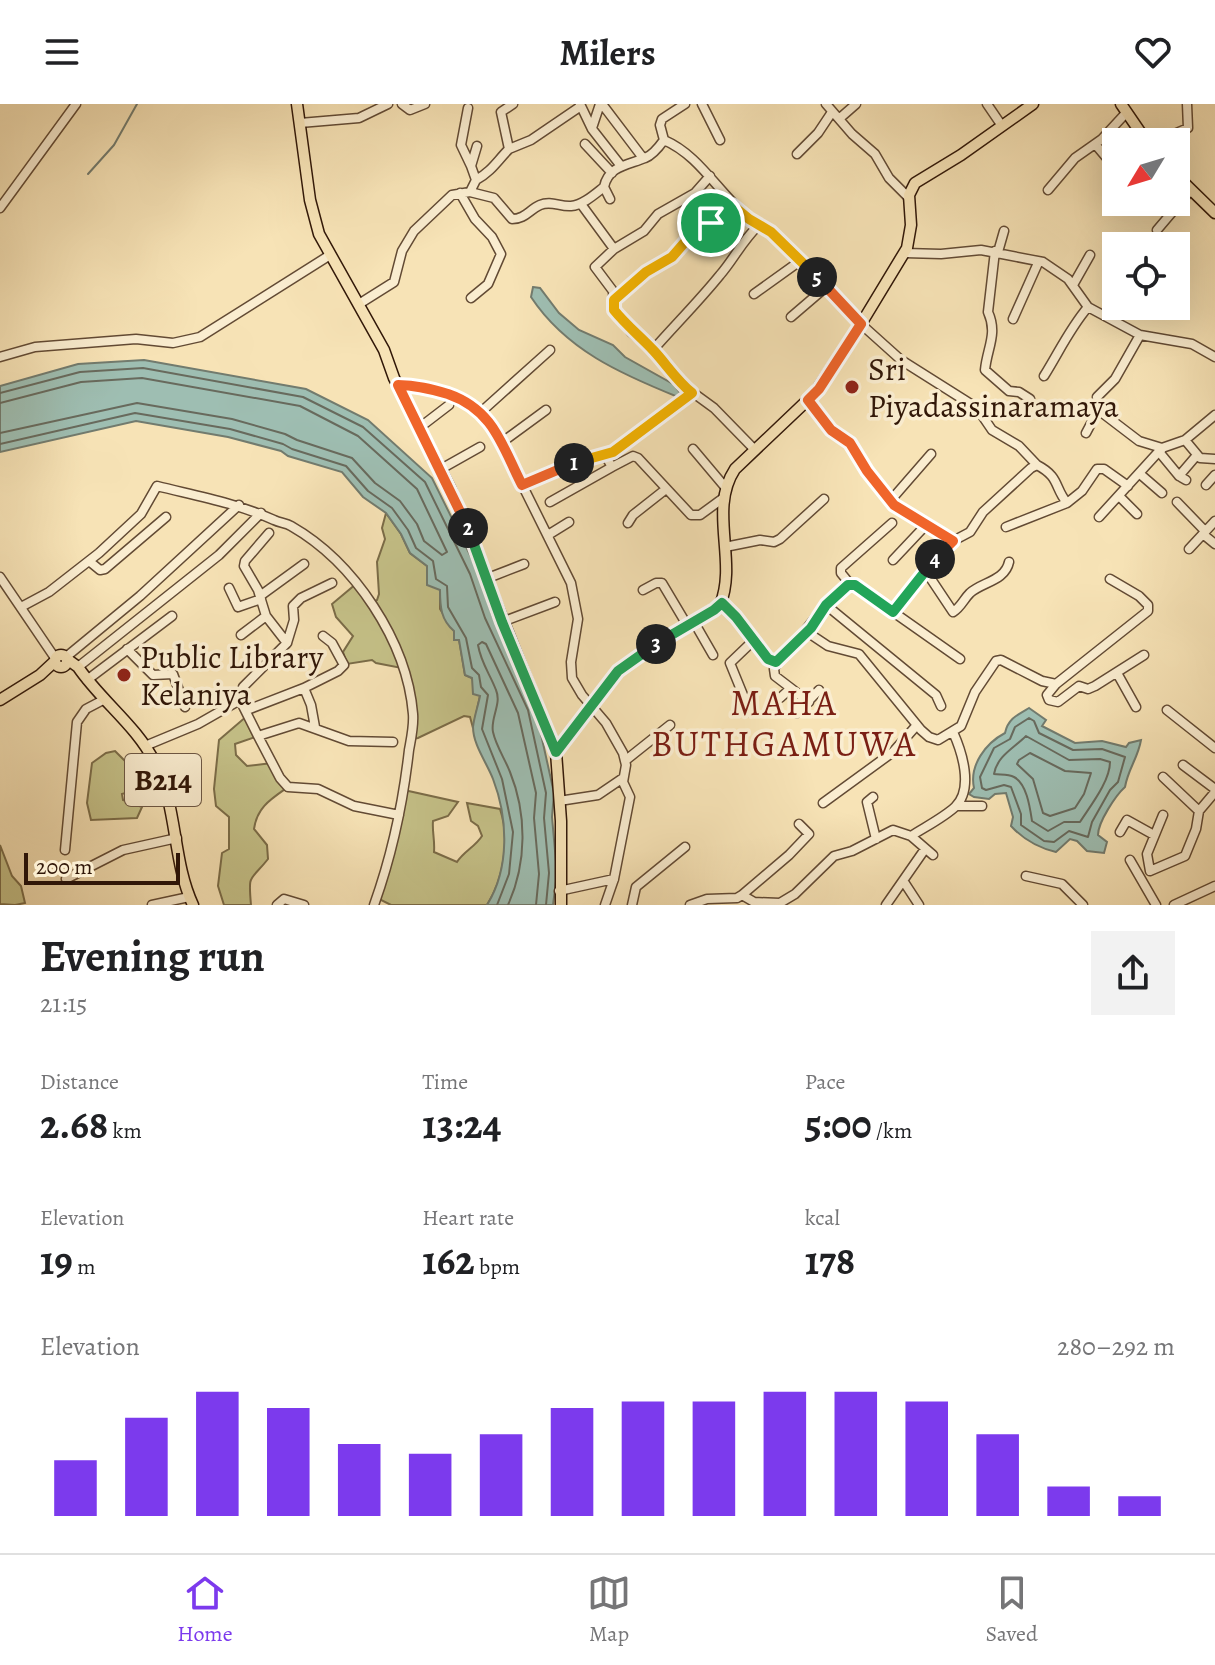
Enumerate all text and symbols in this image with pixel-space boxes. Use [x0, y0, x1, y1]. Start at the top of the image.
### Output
text: Milers [559, 28, 656, 77]
icon: menu [40, 30, 84, 74]
icon: heart [1131, 30, 1175, 74]
north arrow [1102, 128, 1190, 216]
map controls [1102, 128, 1190, 320]
pin [677, 189, 745, 257]
icon: arrive [689, 201, 733, 245]
button: locate [1102, 232, 1190, 320]
pin: 5 [797, 257, 837, 297]
text: 5 [812, 262, 822, 292]
place label: Sri Piyadassinaramaya [868, 347, 1119, 428]
marker: Sri Piyadassinaramaya [843, 378, 861, 396]
pin: 1 [554, 443, 594, 483]
text: 1 [570, 448, 578, 478]
pin: 2 [448, 508, 488, 548]
text: 2 [463, 513, 473, 543]
pin: 4 [915, 539, 955, 579]
text: 4 [930, 544, 940, 574]
pin: 3 [636, 624, 676, 664]
text: 3 [651, 629, 661, 659]
place label: Public Library Kelaniya [140, 635, 324, 716]
marker: Public Library Kelaniya [115, 666, 133, 684]
district label: MAHA BUTHGAMUWA [651, 678, 917, 768]
road number: B214 [125, 754, 201, 806]
scale bar [24, 849, 180, 885]
text: 200 m [36, 852, 93, 882]
text: Evening run [40, 926, 265, 986]
button: share [1091, 931, 1175, 1015]
text: 21:15 [40, 986, 88, 1021]
text: Distance [40, 1067, 119, 1097]
text: Time [422, 1067, 468, 1097]
text: Pace [805, 1067, 845, 1097]
text: 2.68 [40, 1097, 108, 1152]
text: 13:24 [422, 1097, 502, 1152]
text: 5:00 [805, 1097, 872, 1152]
text: km [108, 1116, 142, 1146]
text: /km [872, 1116, 912, 1146]
text: Elevation [40, 1203, 124, 1233]
text: Heart rate [422, 1203, 514, 1233]
text: kcal [805, 1203, 840, 1233]
text: 19 [40, 1233, 73, 1288]
text: 162 [422, 1233, 475, 1288]
text: 178 [805, 1233, 855, 1288]
text: m [73, 1252, 96, 1282]
text: bpm [475, 1252, 520, 1282]
text: Elevation [40, 1329, 140, 1364]
text: 280–292 m [1057, 1329, 1175, 1364]
tab: Home [177, 1571, 233, 1649]
tab: Map [587, 1571, 631, 1649]
tab: Saved [986, 1571, 1038, 1649]

